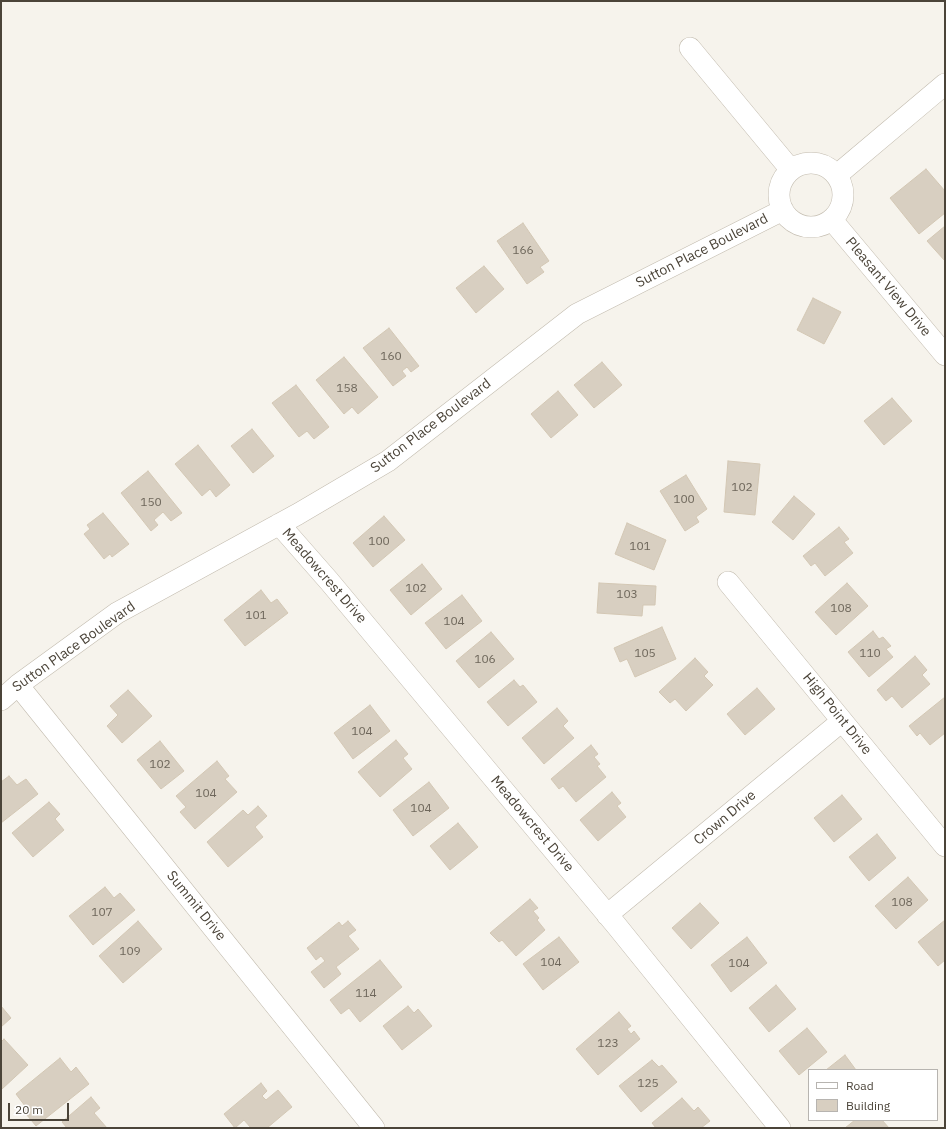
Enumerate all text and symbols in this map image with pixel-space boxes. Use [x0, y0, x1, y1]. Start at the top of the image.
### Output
street label: Sutton Place Boulevard [633, 210, 771, 292]
street label: Pleasant View Drive [842, 234, 934, 340]
house number: 166 [512, 244, 534, 258]
house number: 160 [380, 350, 402, 364]
street label: Sutton Place Boulevard [368, 375, 494, 477]
house number: 158 [336, 382, 358, 396]
house number: 102 [731, 481, 753, 495]
house number: 100 [673, 493, 695, 507]
house number: 150 [140, 496, 162, 510]
street label: Meadowcrest Drive [278, 525, 370, 627]
house number: 100 [368, 535, 390, 549]
house number: 101 [629, 540, 651, 554]
house number: 102 [405, 582, 427, 596]
house number: 103 [616, 588, 638, 602]
street label: Sutton Place Boulevard [9, 598, 139, 696]
house number: 108 [830, 602, 852, 616]
house number: 101 [245, 609, 267, 623]
house number: 104 [443, 615, 465, 629]
house number: 105 [634, 647, 656, 661]
house number: 110 [859, 647, 881, 661]
house number: 106 [474, 653, 496, 667]
street label: High Point Drive [799, 670, 875, 758]
house number: 104 [351, 725, 373, 739]
house number: 102 [149, 758, 171, 772]
street label: Meadowcrest Drive [487, 773, 577, 875]
house number: 104 [195, 787, 217, 801]
street label: Crown Drive [690, 787, 760, 849]
house number: 104 [410, 802, 432, 816]
street label: Summit Drive [163, 868, 229, 944]
house number: 108 [891, 896, 913, 910]
house number: 107 [91, 906, 113, 920]
house number: 109 [119, 945, 141, 959]
house number: 104 [540, 956, 562, 970]
house number: 104 [728, 957, 750, 971]
house number: 114 [355, 987, 377, 1001]
house number: 123 [597, 1037, 619, 1051]
legend [808, 1069, 938, 1121]
house number: 125 [637, 1077, 659, 1091]
text: Road [846, 1078, 874, 1093]
scale bar [10, 1095, 71, 1121]
text: Building [846, 1098, 890, 1113]
text: 20 m [15, 1102, 43, 1117]

